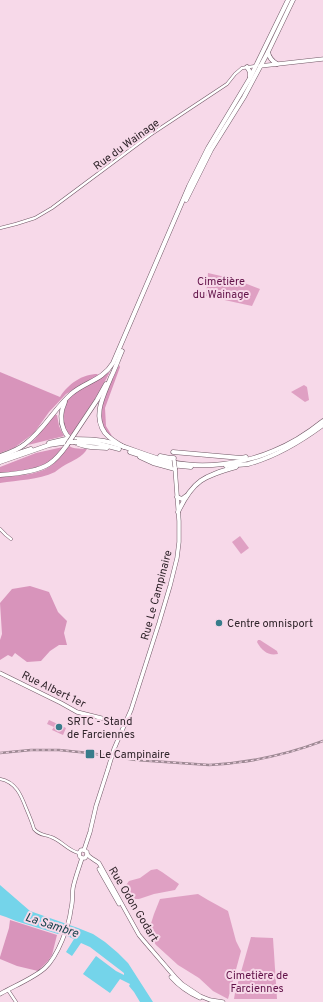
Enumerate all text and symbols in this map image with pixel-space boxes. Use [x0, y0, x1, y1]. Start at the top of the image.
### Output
street label: Rue du Wainage [91, 116, 162, 173]
park label: Cimetière du Wainage [193, 275, 249, 302]
street label: Rue Le Campinaire [138, 549, 176, 642]
place label: Centre omnisport [227, 617, 313, 631]
marker: Centre omnisport [214, 618, 224, 628]
street label: Rue Albert 1er [19, 668, 89, 712]
place label: SRTC - Stand de Farciennes [67, 715, 135, 742]
marker: SRTC - Stand de Farciennes [54, 722, 64, 732]
marker: Le Campinaire [84, 748, 96, 760]
place label: Le Campinaire [99, 748, 170, 762]
street label: Rue Odon Godart [105, 864, 161, 945]
water label: La Sambre [23, 910, 81, 942]
park label: Cimetière de Farciennes [226, 969, 288, 996]

